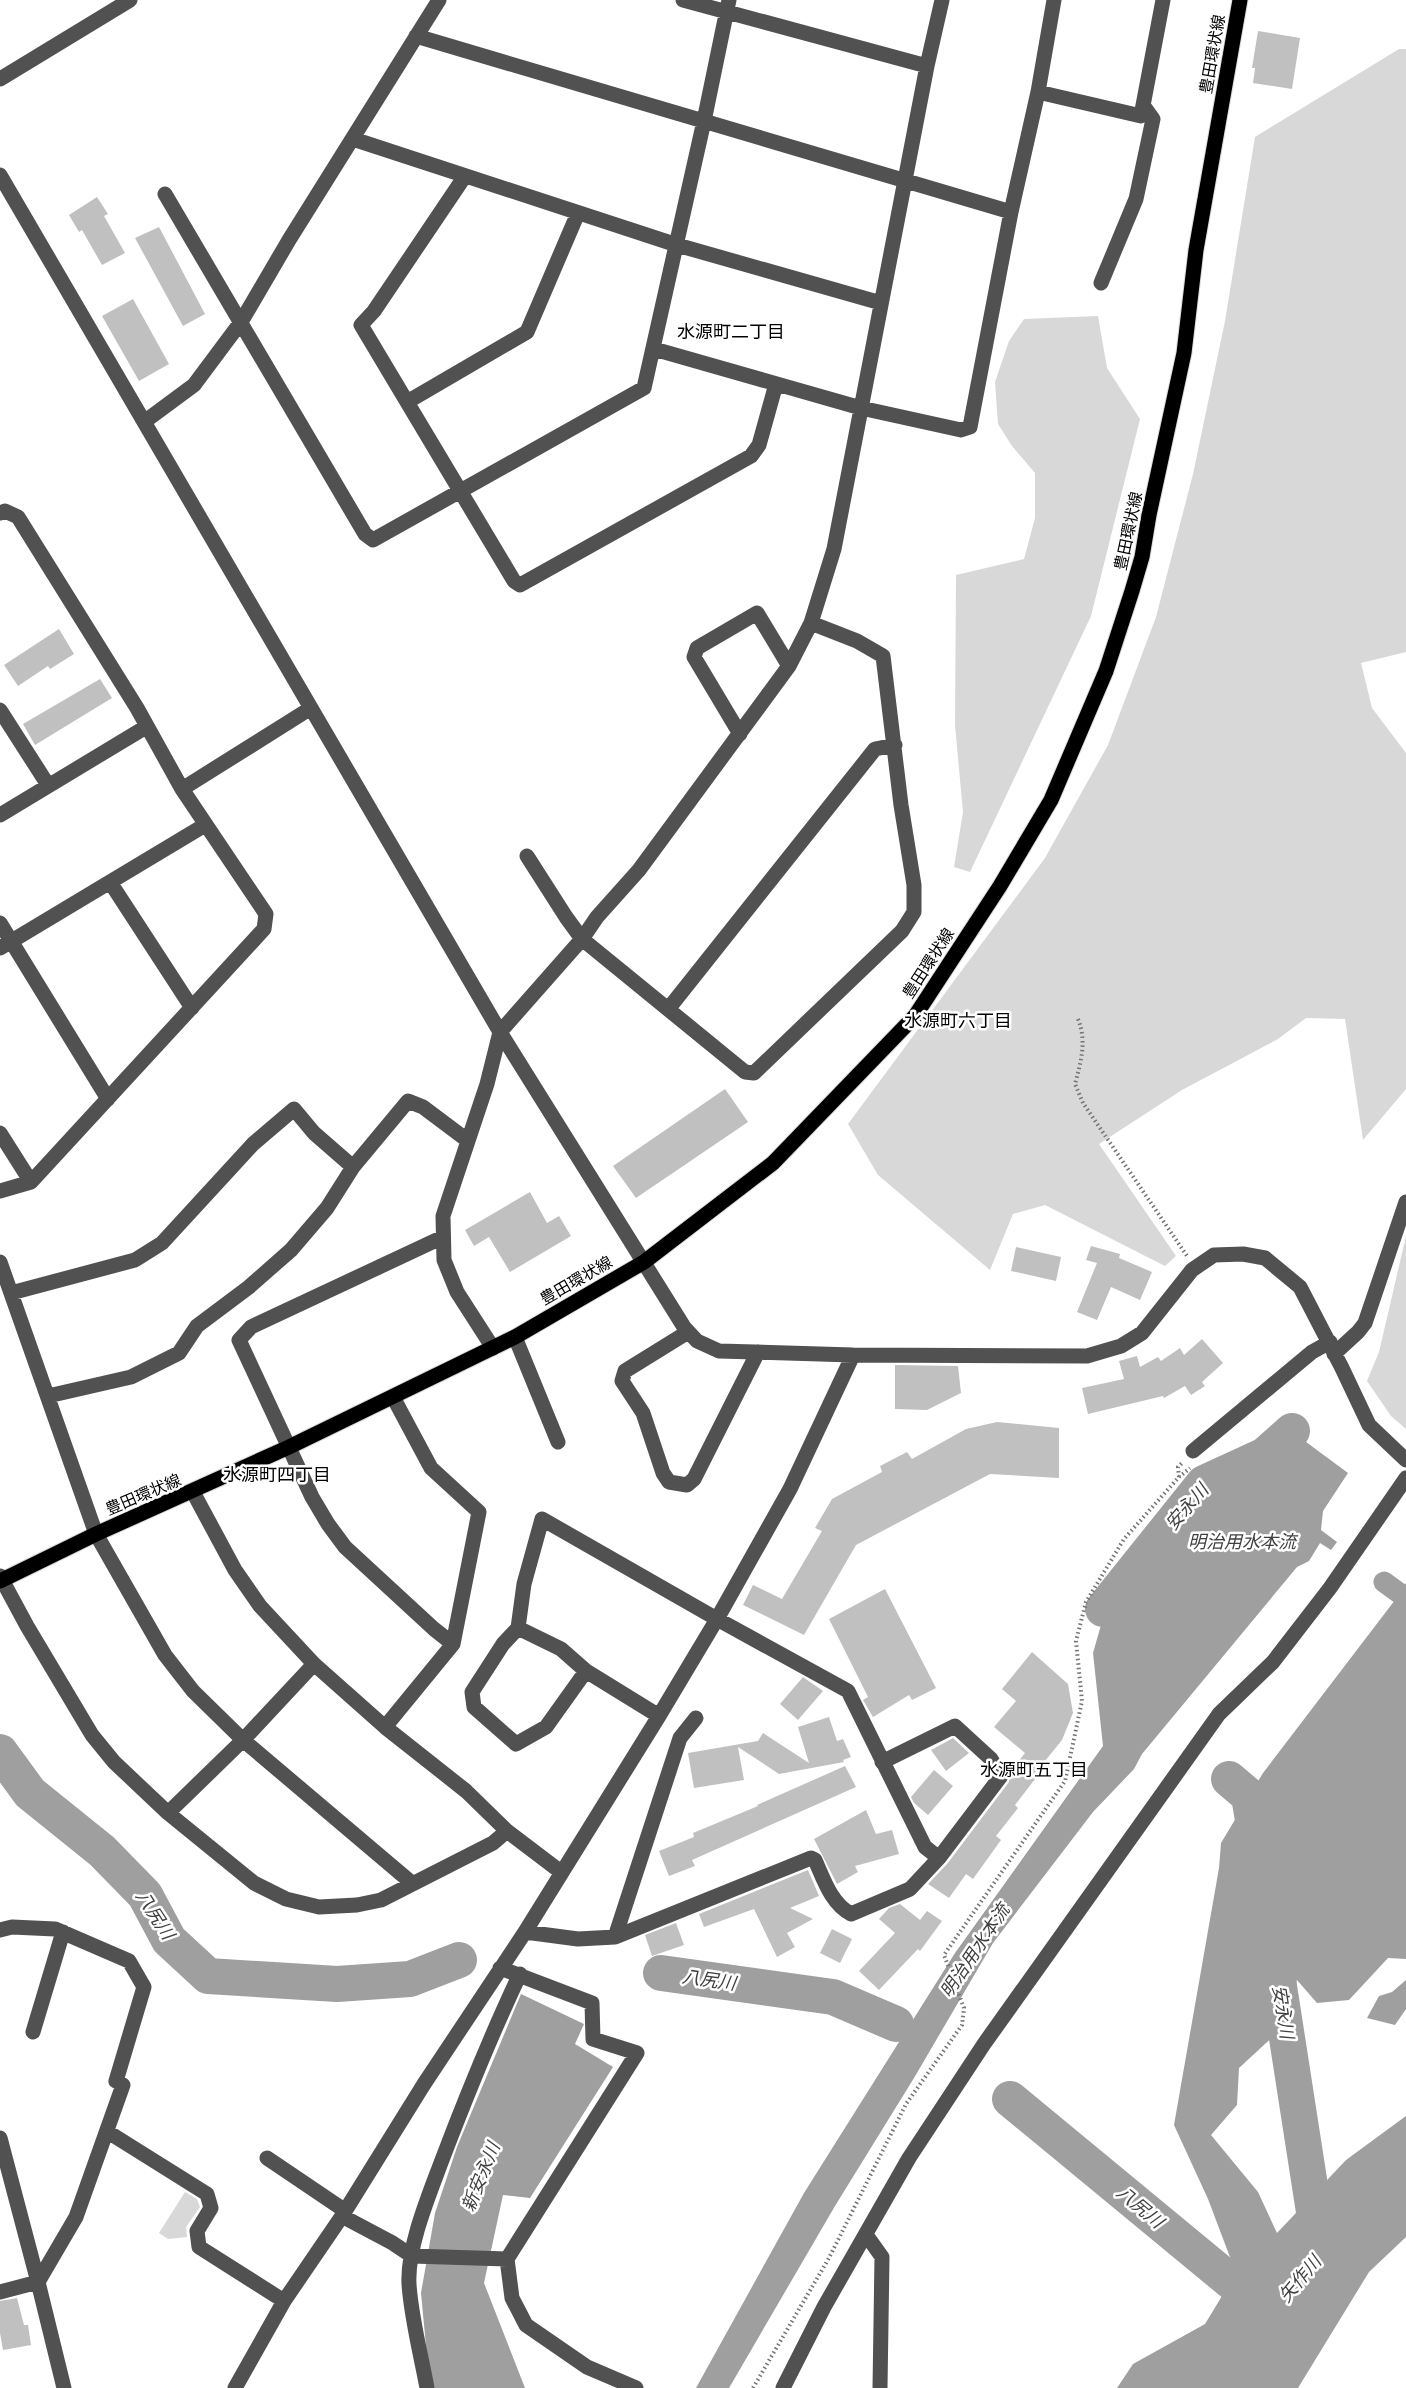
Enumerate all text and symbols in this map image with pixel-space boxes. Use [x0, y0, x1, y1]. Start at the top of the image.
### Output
street label: 豊田環状線 [1196, 13, 1229, 95]
district label: 水源町二丁目 [677, 321, 785, 343]
street label: 豊田環状線 [1111, 490, 1146, 572]
street label: 豊田環状線 [899, 925, 958, 1002]
district label: 水源町六丁目 [904, 1010, 1012, 1032]
street label: 豊田環状線 [537, 1252, 616, 1309]
district label: 水源町四丁目 [223, 1464, 331, 1486]
street label: 豊田環状線 [103, 1470, 184, 1519]
water label: 安永川 [1161, 1478, 1214, 1535]
water label: 明治用水本流 [1188, 1531, 1299, 1553]
district label: 水源町五丁目 [980, 1759, 1088, 1781]
water label: 八尻川 [131, 1886, 180, 1945]
water label: 明治用水本流 [936, 1898, 1016, 2002]
water label: 八尻川 [681, 1965, 739, 1995]
water label: 安永川 [1268, 1984, 1298, 2042]
water label: 新安永川 [457, 2138, 505, 2214]
water label: 八尻川 [1112, 2181, 1169, 2234]
water label: 矢作川 [1274, 2250, 1327, 2307]

